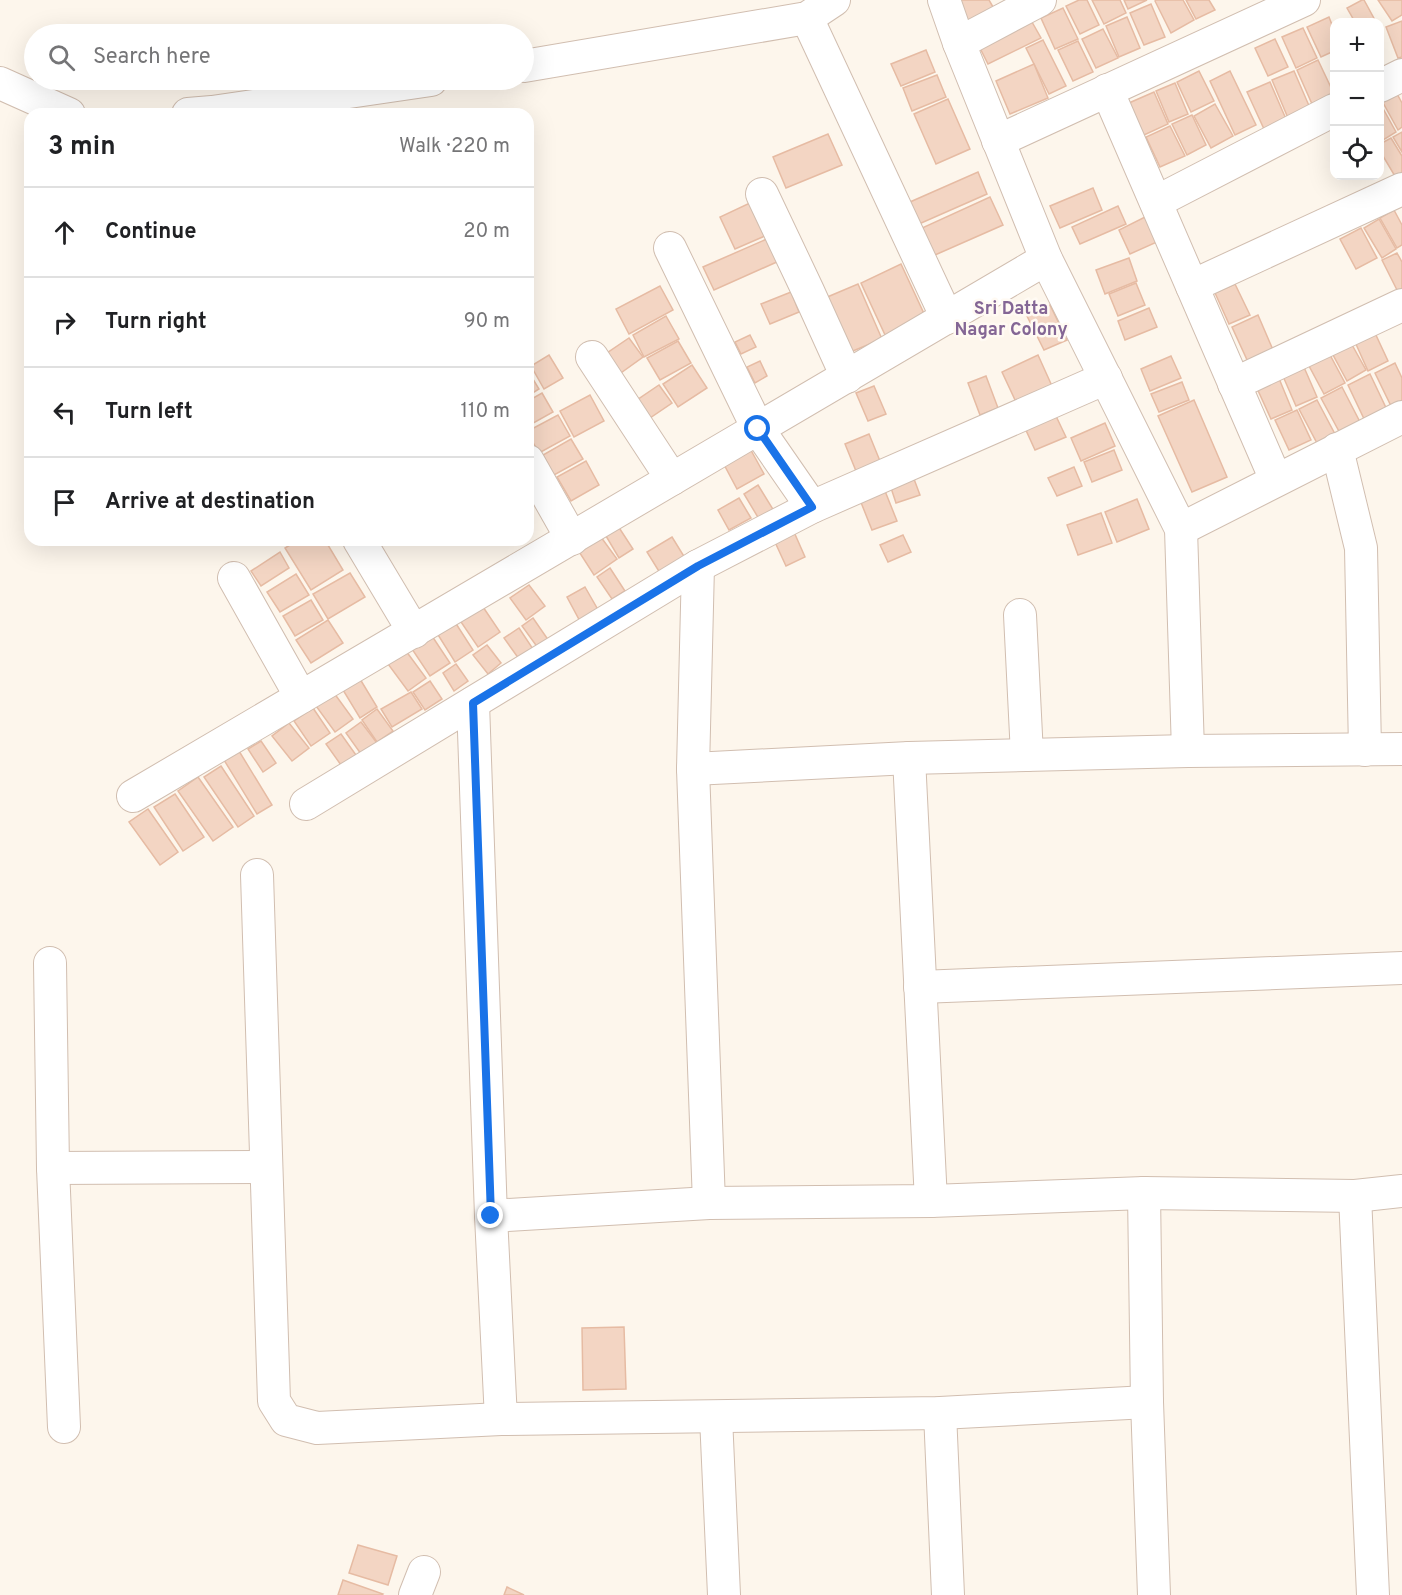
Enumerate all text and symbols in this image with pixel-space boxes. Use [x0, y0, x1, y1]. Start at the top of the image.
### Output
map controls [1330, 18, 1384, 180]
button: + [1330, 18, 1384, 72]
search box [24, 24, 534, 90]
icon: search [45, 41, 78, 74]
text: Search here [93, 44, 211, 71]
button: − [1330, 72, 1384, 126]
button: locate [1330, 126, 1384, 180]
text: 3 min [48, 131, 116, 164]
text: Walk · 220 m [399, 134, 510, 160]
icon: ahead [48, 216, 81, 249]
text: Continue [105, 219, 196, 246]
text: 20 m [463, 219, 510, 245]
district label: Sri Datta Nagar Colony [954, 298, 1068, 342]
icon: right [48, 306, 81, 339]
text: Turn right [105, 309, 207, 336]
text: 90 m [464, 309, 510, 335]
icon: left [48, 396, 81, 429]
text: Turn left [105, 399, 193, 426]
text: 110 m [461, 399, 510, 425]
route start [744, 415, 770, 441]
icon: arrive [48, 486, 81, 519]
text: Arrive at destination [105, 489, 315, 516]
route end [477, 1202, 503, 1228]

